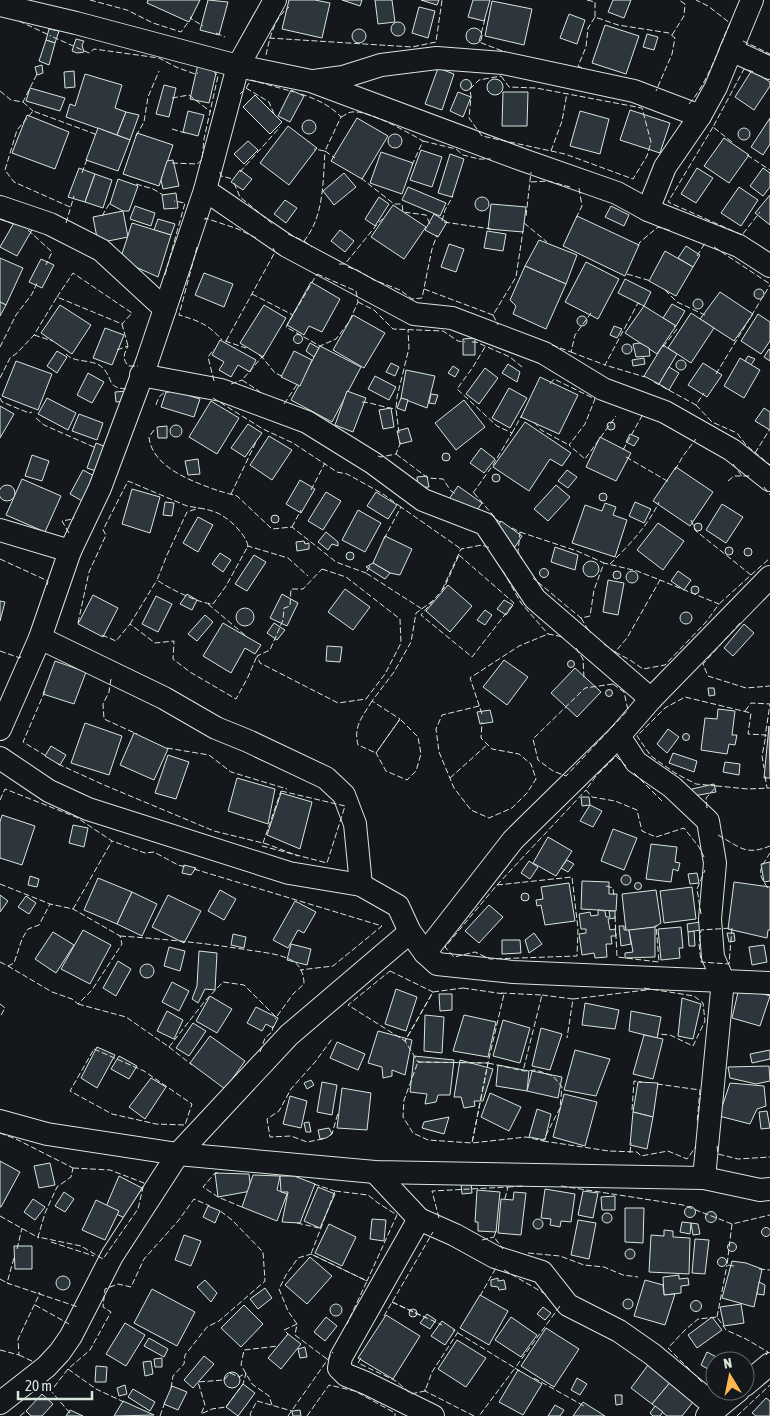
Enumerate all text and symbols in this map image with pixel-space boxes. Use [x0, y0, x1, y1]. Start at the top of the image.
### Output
north arrow [705, 1351, 755, 1401]
text: N [722, 1355, 733, 1372]
scale bar [18, 1368, 91, 1400]
text: 20 m [25, 1377, 52, 1394]

